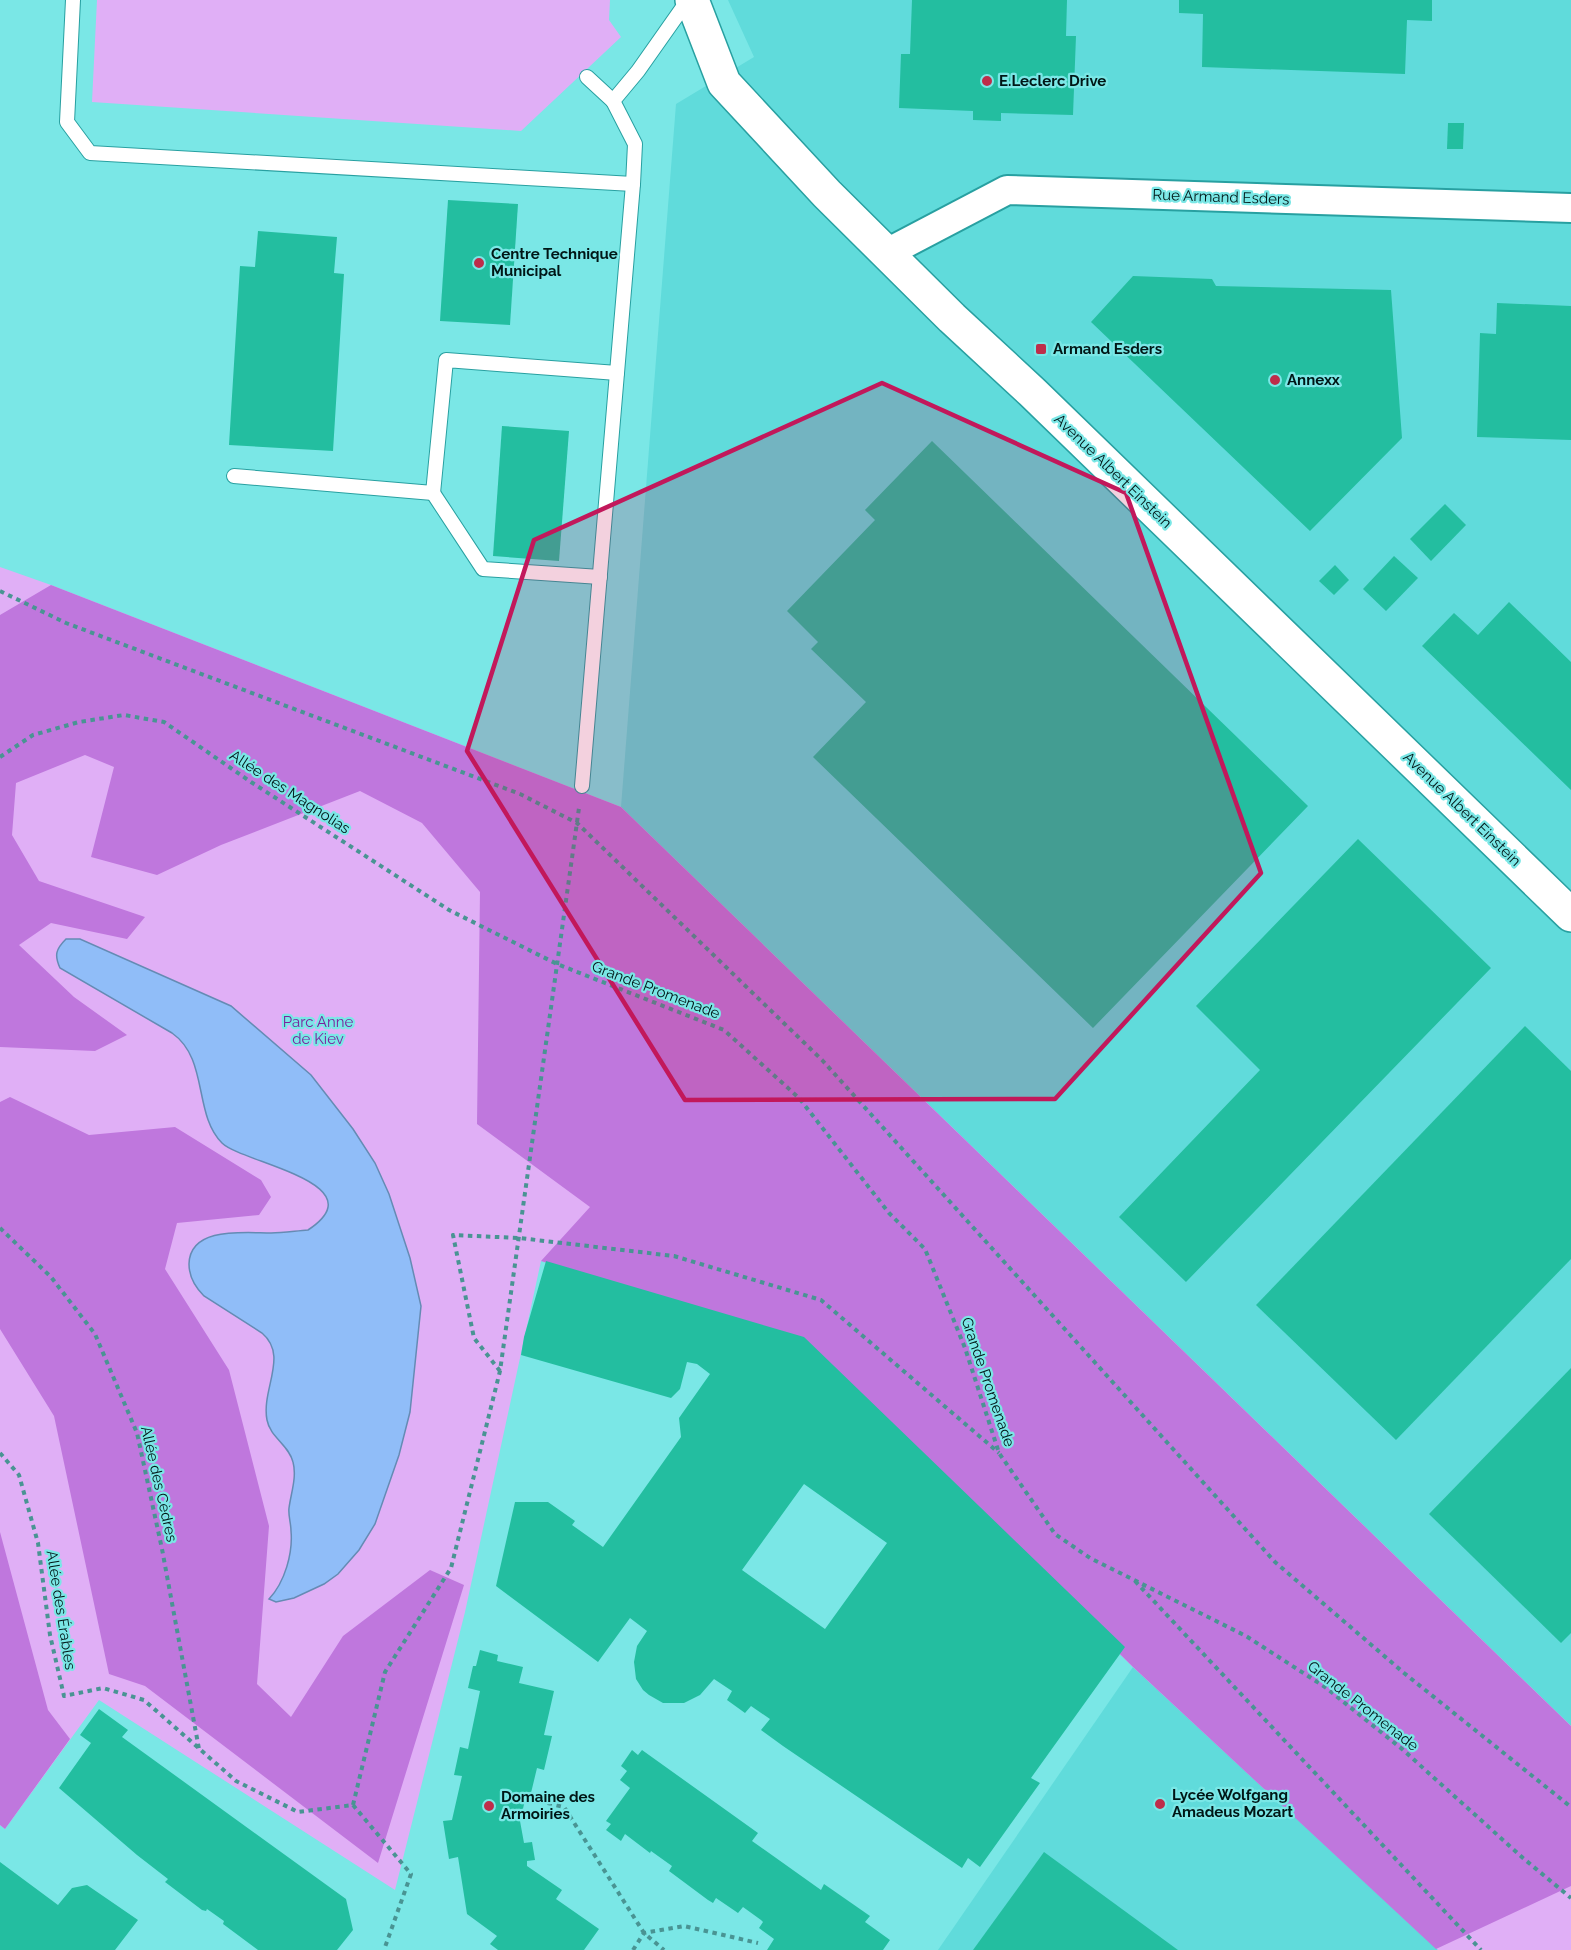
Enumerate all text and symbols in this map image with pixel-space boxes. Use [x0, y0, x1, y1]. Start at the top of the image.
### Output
place label: E.Leclerc Drive [999, 72, 1106, 90]
marker: E.Leclerc Drive [980, 74, 994, 88]
street label: Rue Armand Esders [1152, 186, 1290, 208]
place label: Centre Technique Municipal [491, 245, 618, 280]
marker: Centre Technique Municipal [472, 256, 486, 270]
place label: Armand Esders [1053, 340, 1162, 358]
marker: Armand Esders [1034, 342, 1048, 356]
place label: Annexx [1287, 371, 1340, 389]
marker: Annexx [1268, 373, 1282, 387]
street label: Avenue Albert Einstein [1050, 410, 1176, 532]
street label: Allée des Magnolias [226, 746, 354, 838]
street label: Avenue Albert Einstein [1399, 748, 1525, 870]
street label: Grande Promenade [589, 957, 723, 1023]
park label: Parc Anne de Kiev [283, 1013, 353, 1048]
street label: Grande Promenade [957, 1315, 1019, 1449]
street label: Allée des Cèdres [137, 1424, 181, 1544]
street label: Allée des Érables [43, 1549, 79, 1671]
street label: Grande Promenade [1304, 1657, 1422, 1755]
place label: Lycée Wolfgang Amadeus Mozart [1172, 1786, 1293, 1821]
place label: Domaine des Armoiries [501, 1788, 595, 1823]
marker: Lycée Wolfgang Amadeus Mozart [1153, 1797, 1167, 1811]
marker: Domaine des Armoiries [482, 1799, 496, 1813]

